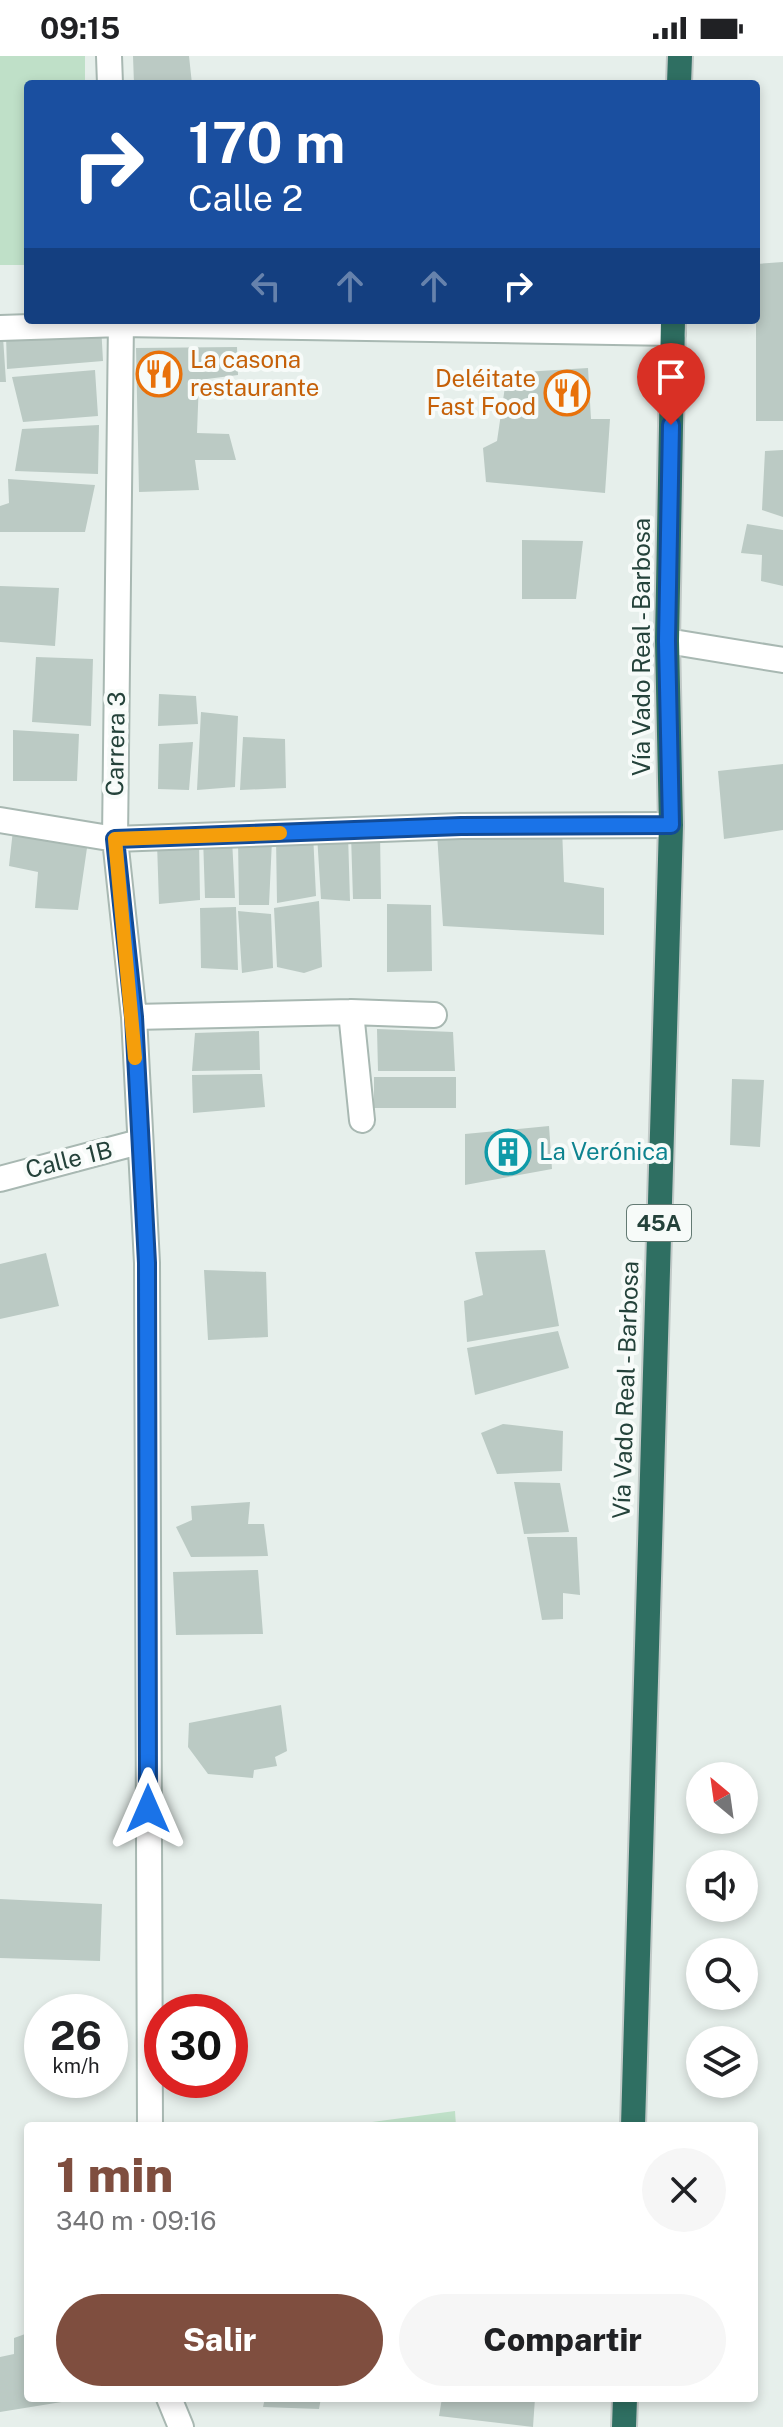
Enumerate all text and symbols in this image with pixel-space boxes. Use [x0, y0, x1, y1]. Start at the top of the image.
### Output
text: 09:15 [40, 10, 120, 46]
text: 170 m [188, 110, 345, 176]
icon: right [56, 112, 160, 216]
text: Calle 2 [188, 177, 303, 219]
icon: left [244, 264, 288, 308]
icon: ahead [328, 264, 372, 308]
icon: ahead [412, 264, 456, 308]
icon: right [496, 264, 540, 308]
pin [637, 343, 705, 425]
place label: La casona restaurante [190, 345, 319, 401]
restaurant icon: La casona restaurante [135, 350, 183, 398]
icon: arrive [649, 355, 693, 399]
place label: Deléitate Fast Food [426, 364, 536, 420]
restaurant icon: Deléitate Fast Food [543, 369, 591, 417]
street label: Vía Vado Real - Barbosa [627, 518, 655, 776]
street label: Carrera 3 [100, 691, 130, 797]
building icon: La Verónica [484, 1128, 532, 1176]
street label: Calle 1B [23, 1135, 115, 1183]
place label: La Verónica [539, 1137, 668, 1165]
road number: 45A [627, 1205, 691, 1241]
street label: Vía Vado Real - Barbosa [607, 1260, 643, 1519]
north arrow [686, 1762, 758, 1834]
map controls [686, 1762, 758, 2098]
position arrow [106, 1767, 190, 1851]
button: sound [686, 1850, 758, 1922]
button: search [686, 1938, 758, 2010]
speed limit sign: 30 [144, 1994, 248, 2098]
text: 26 [50, 2012, 102, 2059]
button: layers [686, 2026, 758, 2098]
text: km/h [52, 2054, 100, 2078]
text: 1 min [56, 2146, 173, 2203]
button: close [642, 2148, 726, 2232]
text: 340 m · 09:16 [56, 2205, 216, 2236]
button: Salir [56, 2294, 383, 2386]
button: Compartir [399, 2294, 726, 2386]

